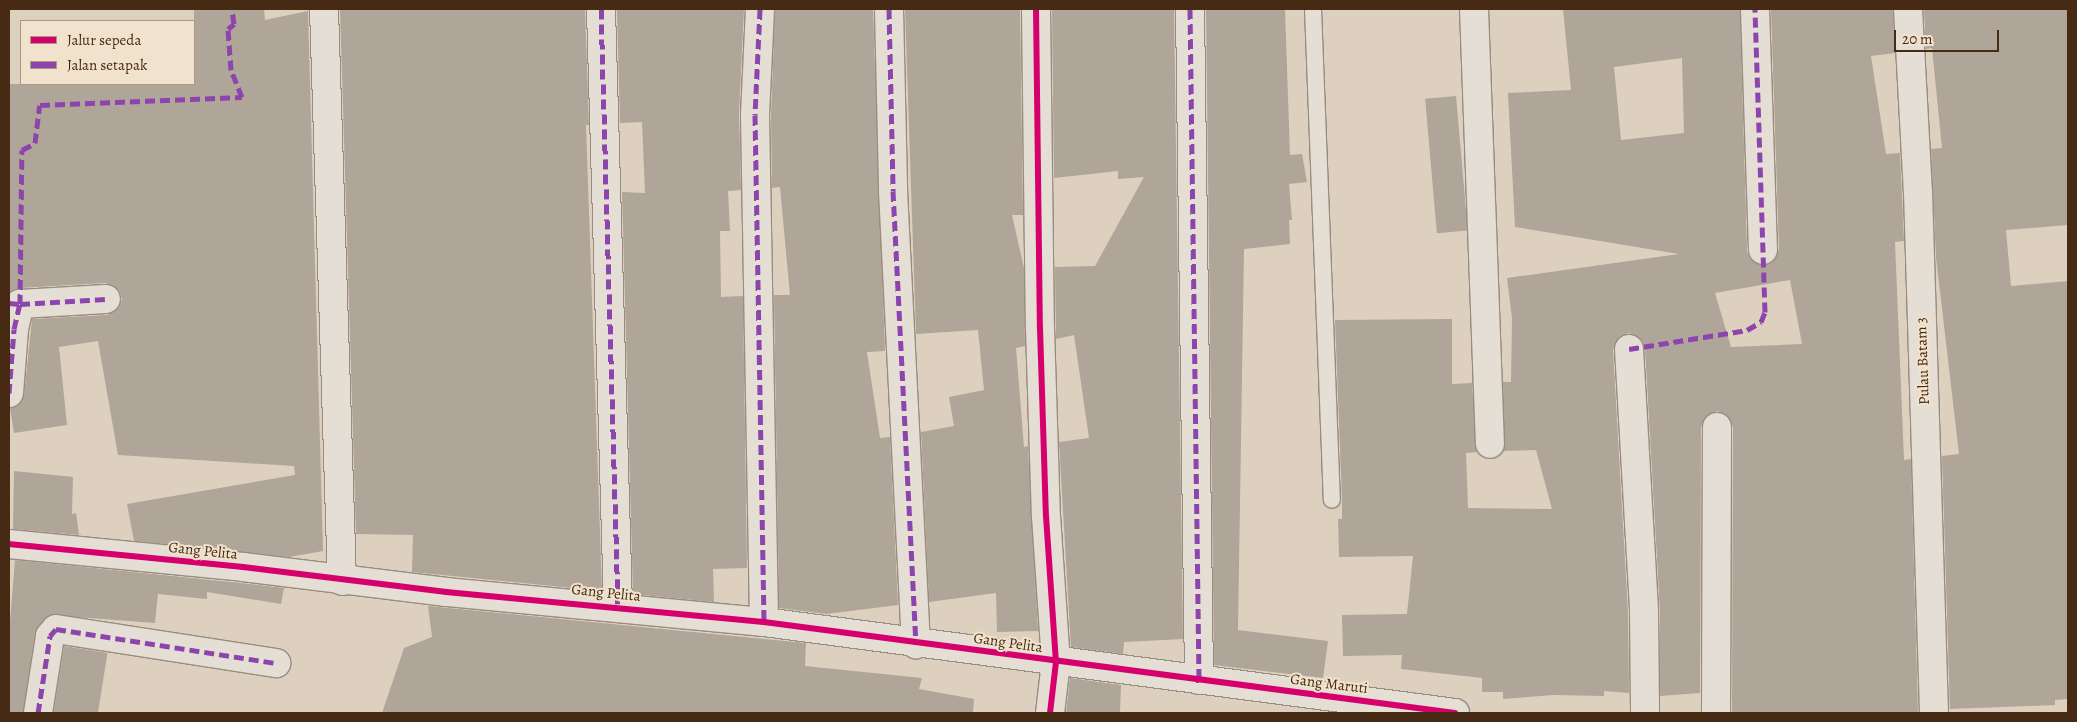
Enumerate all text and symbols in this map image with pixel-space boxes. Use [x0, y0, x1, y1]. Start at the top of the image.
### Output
legend [20, 20, 195, 85]
scale bar [1897, 20, 2002, 52]
text: 20 m [1902, 29, 1933, 49]
text: Jalur sepeda [67, 30, 141, 50]
text: Jalan setapak [67, 55, 147, 75]
street label: Pulau Batam 3 [1912, 317, 1934, 405]
street label: Gang Pelita [167, 538, 239, 564]
street label: Gang Pelita [570, 580, 642, 606]
street label: Gang Pelita [972, 629, 1044, 657]
street label: Gang Maruti [1289, 670, 1369, 698]

